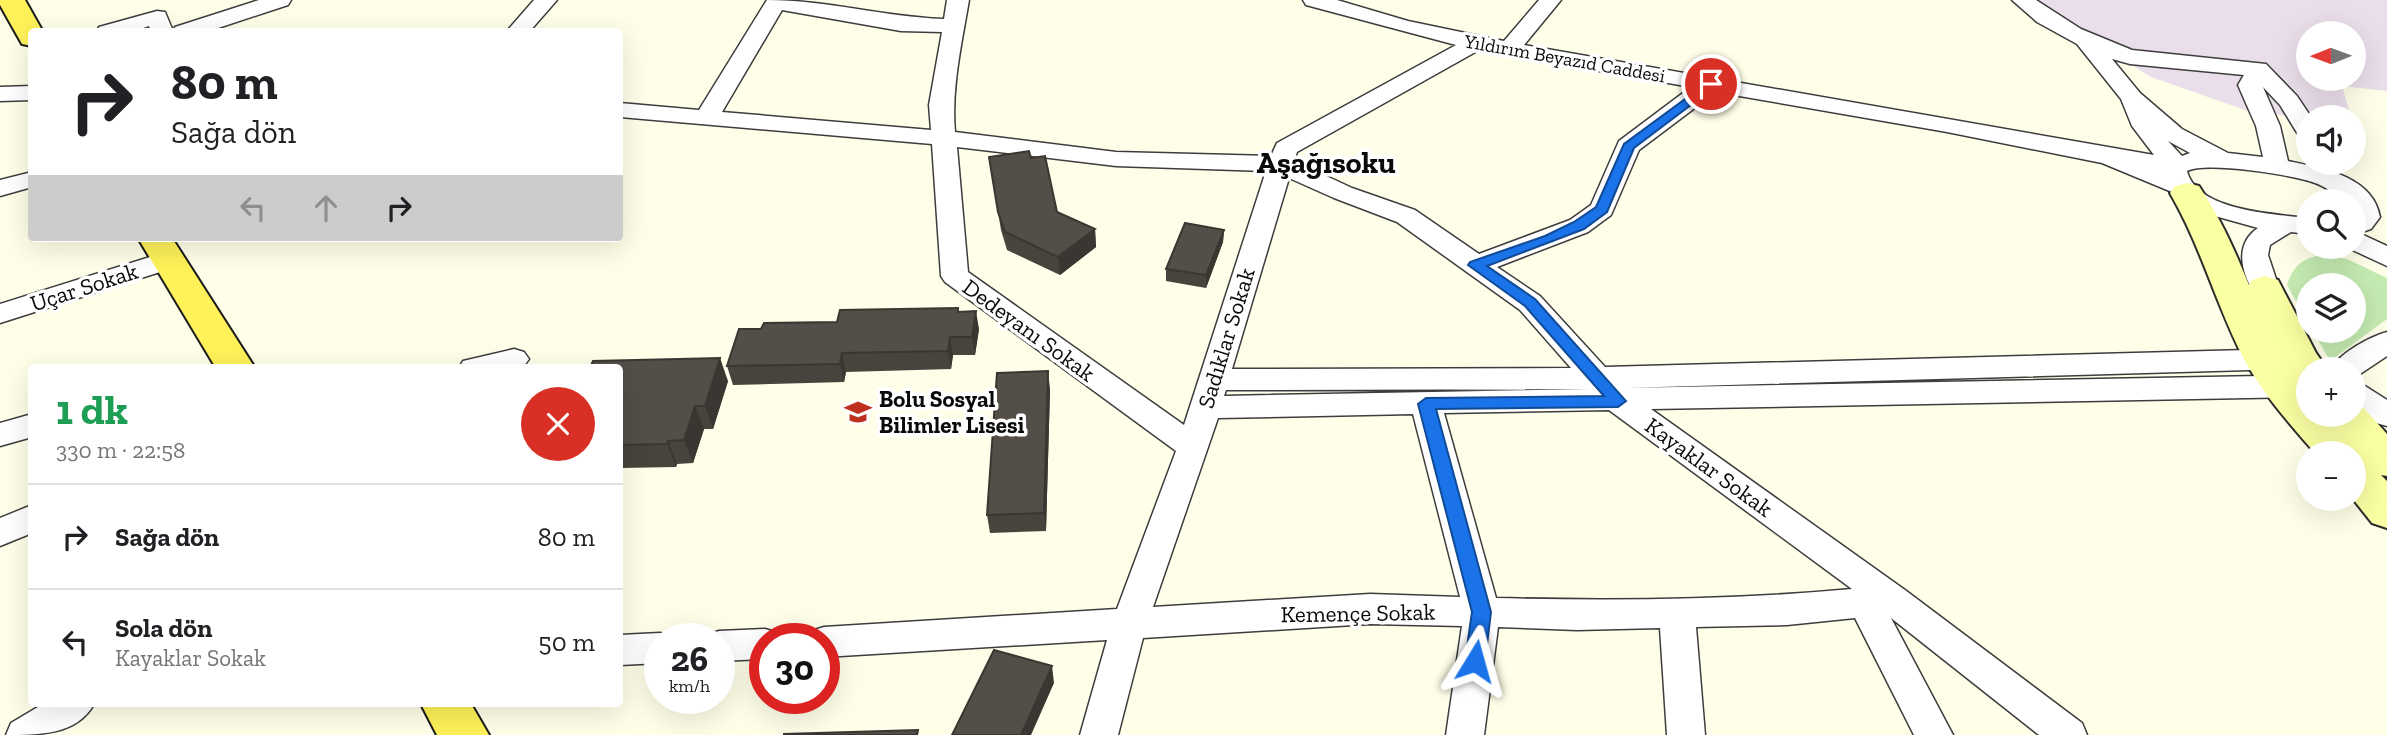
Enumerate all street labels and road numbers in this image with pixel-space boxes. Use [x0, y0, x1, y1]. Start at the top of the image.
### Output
street label: Yıldırım Beyazıd Caddesi [1462, 29, 1667, 87]
street label: Uçar Sokak [27, 256, 141, 317]
street label: Sadıklar Sokak [1191, 264, 1261, 412]
street label: Dedeyanı Sokak [957, 273, 1101, 387]
street label: Kayaklar Sokak [1640, 411, 1778, 523]
street label: Kemençe Sokak [1280, 598, 1436, 628]

